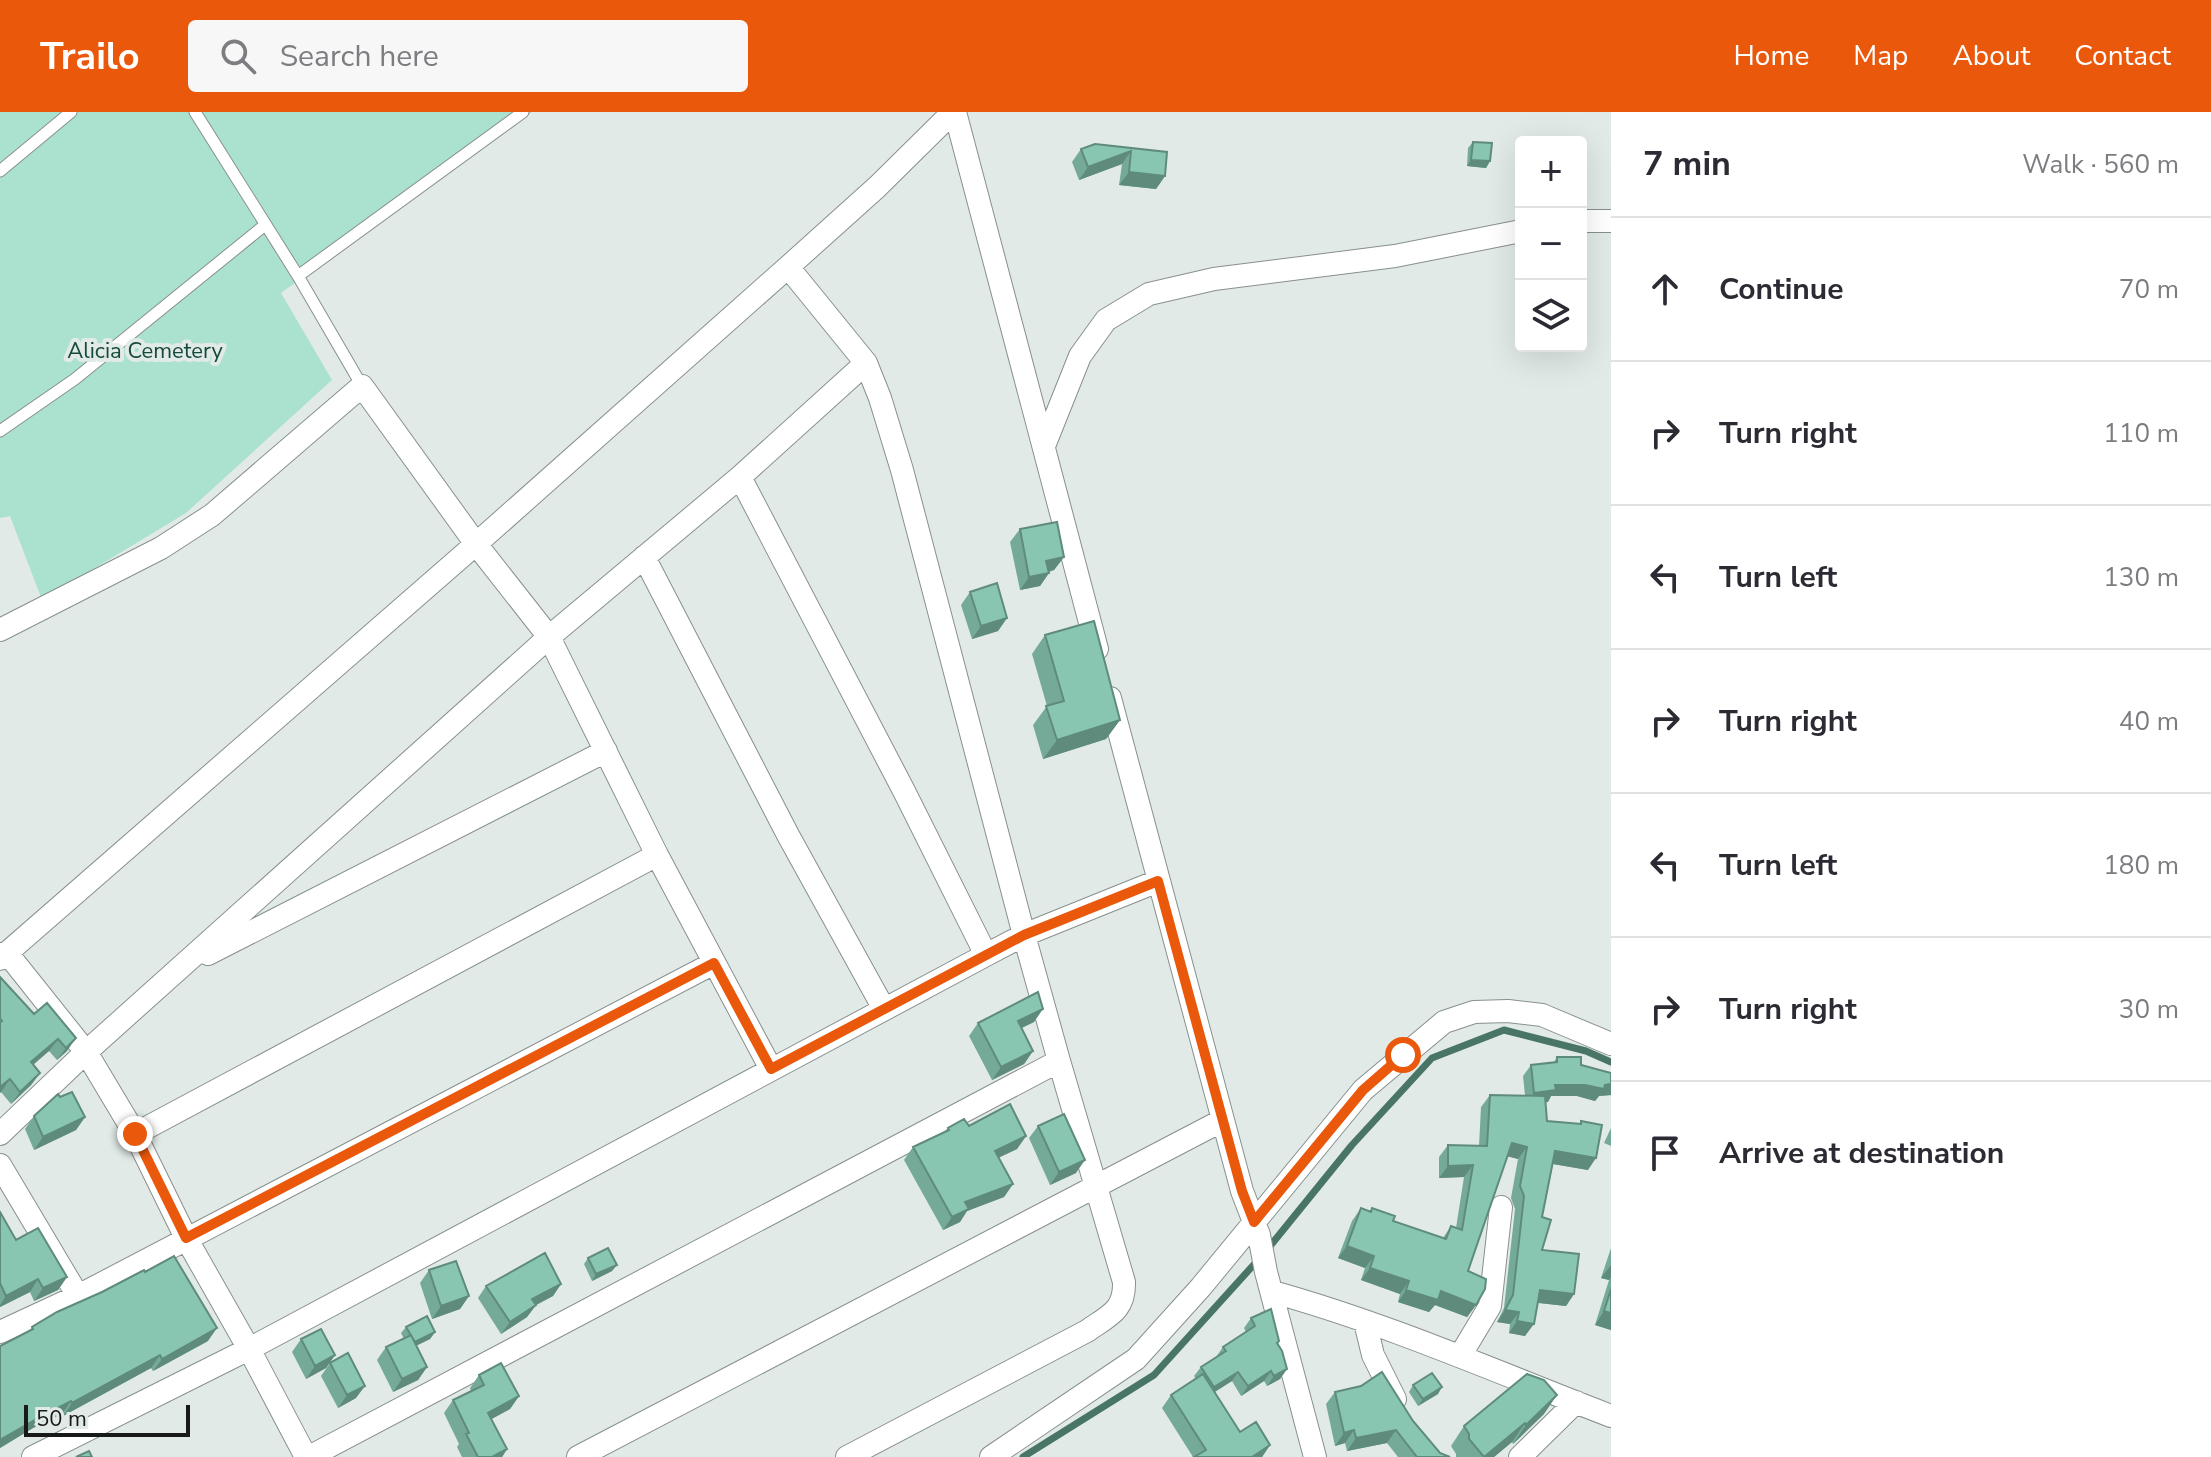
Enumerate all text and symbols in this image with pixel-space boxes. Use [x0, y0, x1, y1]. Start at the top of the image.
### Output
search box [188, 20, 748, 92]
text: Trailo [40, 31, 140, 82]
icon: search [216, 34, 260, 78]
text: Search here [280, 36, 439, 77]
text: Home [1734, 37, 1809, 75]
text: Map [1853, 37, 1908, 75]
text: About [1952, 37, 2030, 75]
text: Contact [2074, 37, 2171, 75]
map controls [1515, 136, 1587, 352]
button: + [1515, 136, 1587, 208]
text: 7 min [1643, 141, 1731, 187]
text: Walk · 560 m [2022, 147, 2179, 182]
button: − [1515, 208, 1587, 280]
icon: ahead [1643, 267, 1687, 311]
text: Continue [1719, 269, 1844, 310]
text: 70 m [2119, 272, 2179, 307]
button: layers [1515, 280, 1587, 352]
park label: Alicia Cemetery [67, 336, 224, 366]
icon: right [1643, 411, 1687, 455]
text: Turn right [1719, 413, 1857, 454]
text: 110 m [2103, 416, 2179, 451]
icon: left [1643, 555, 1687, 599]
text: Turn left [1719, 557, 1837, 598]
text: 130 m [2103, 560, 2179, 595]
icon: right [1643, 699, 1687, 743]
text: Turn right [1719, 701, 1857, 742]
text: 40 m [2119, 704, 2179, 739]
icon: left [1643, 843, 1687, 887]
text: Turn left [1719, 845, 1837, 886]
text: 180 m [2103, 848, 2179, 883]
icon: right [1643, 987, 1687, 1031]
text: Turn right [1719, 989, 1857, 1030]
text: 30 m [2119, 992, 2179, 1027]
route start [1385, 1037, 1421, 1073]
route end [117, 1116, 153, 1152]
icon: arrive [1643, 1131, 1687, 1175]
text: Arrive at destination [1719, 1133, 2004, 1174]
scale bar [24, 1401, 190, 1437]
text: 50 m [36, 1404, 87, 1434]

